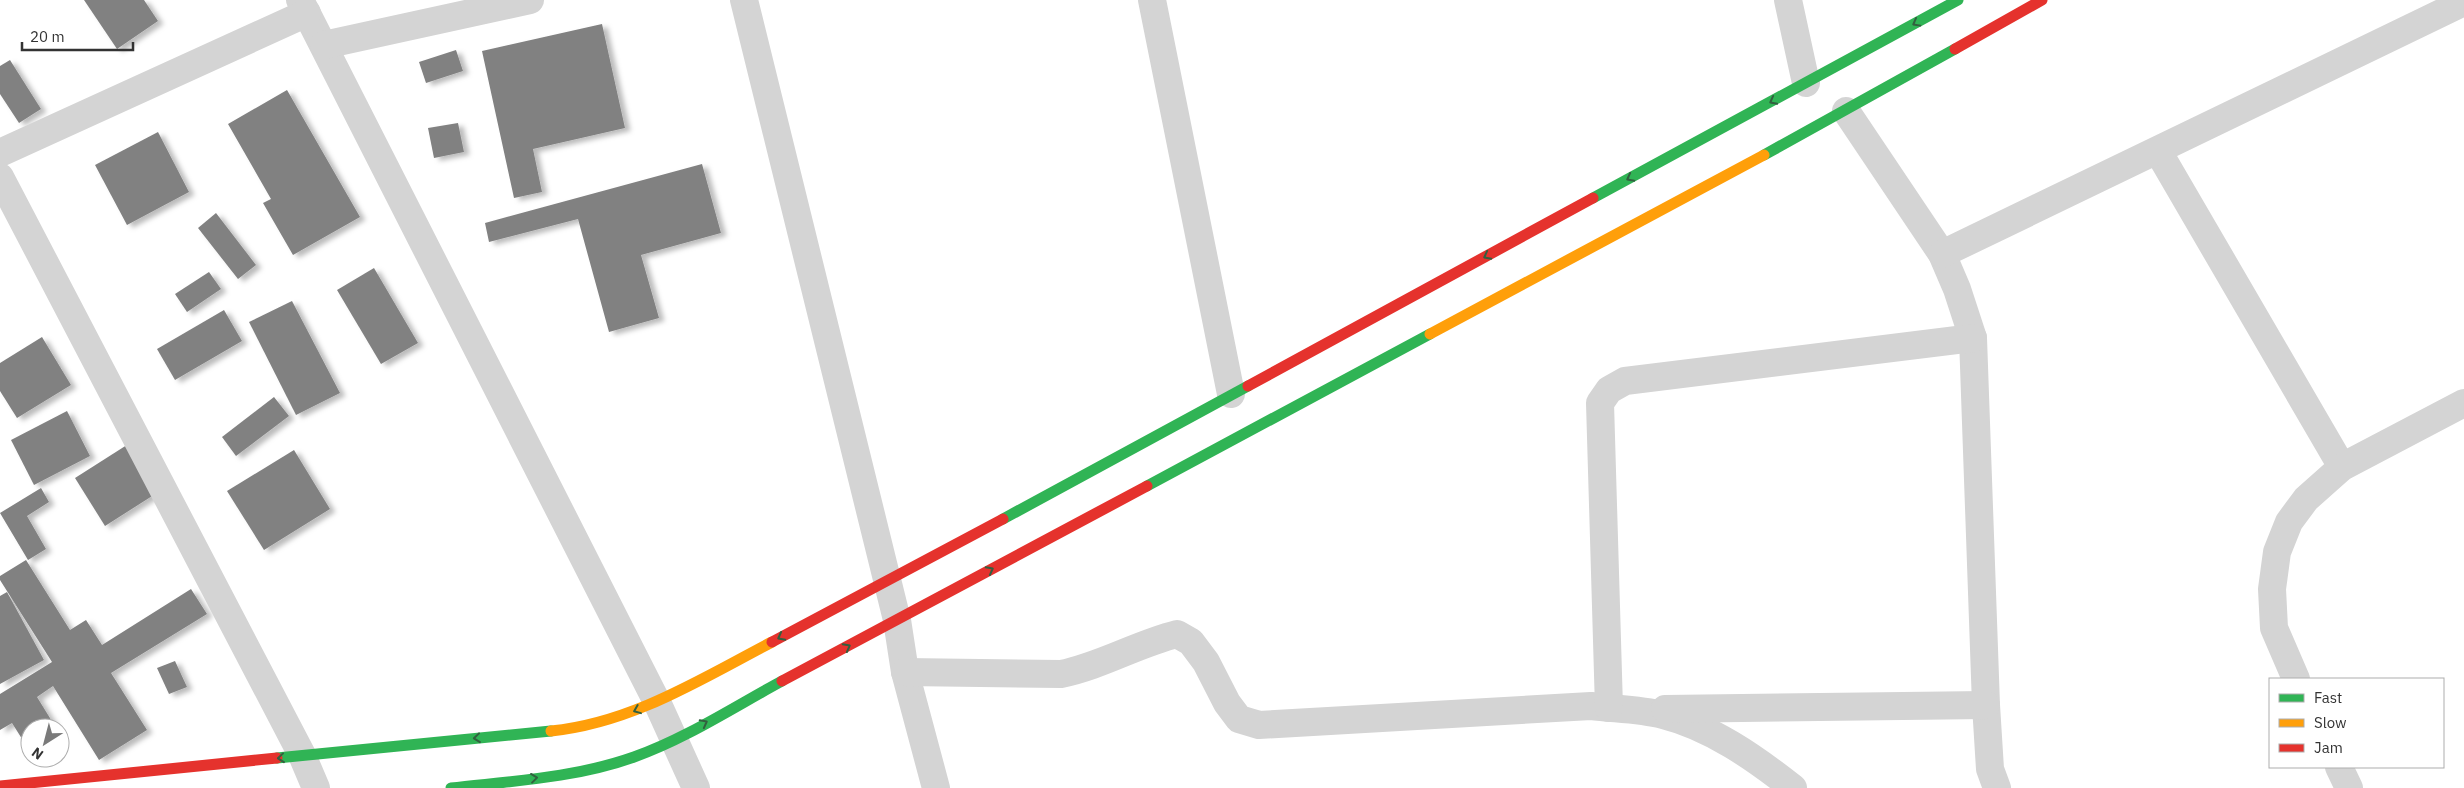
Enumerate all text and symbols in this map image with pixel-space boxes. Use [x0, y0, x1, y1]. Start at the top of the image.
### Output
one-way arrow [1912, 17, 1921, 27]
scale bar [22, 20, 134, 52]
text: 20 m [30, 27, 65, 46]
one-way arrow [1769, 95, 1778, 105]
one-way arrow [1626, 172, 1635, 182]
one-way arrow [1483, 250, 1492, 260]
one-way arrow [985, 566, 994, 576]
one-way arrow [778, 631, 787, 641]
one-way arrow [842, 643, 851, 653]
legend [2269, 678, 2444, 768]
text: Fast [2314, 688, 2342, 707]
one-way arrow [633, 705, 641, 715]
text: Slow [2314, 713, 2347, 732]
north arrow [20, 718, 70, 768]
one-way arrow [698, 719, 707, 729]
one-way arrow [473, 732, 481, 743]
text: Jam [2314, 738, 2343, 757]
text: N [28, 743, 47, 764]
one-way arrow [276, 752, 284, 763]
one-way arrow [530, 773, 538, 784]

